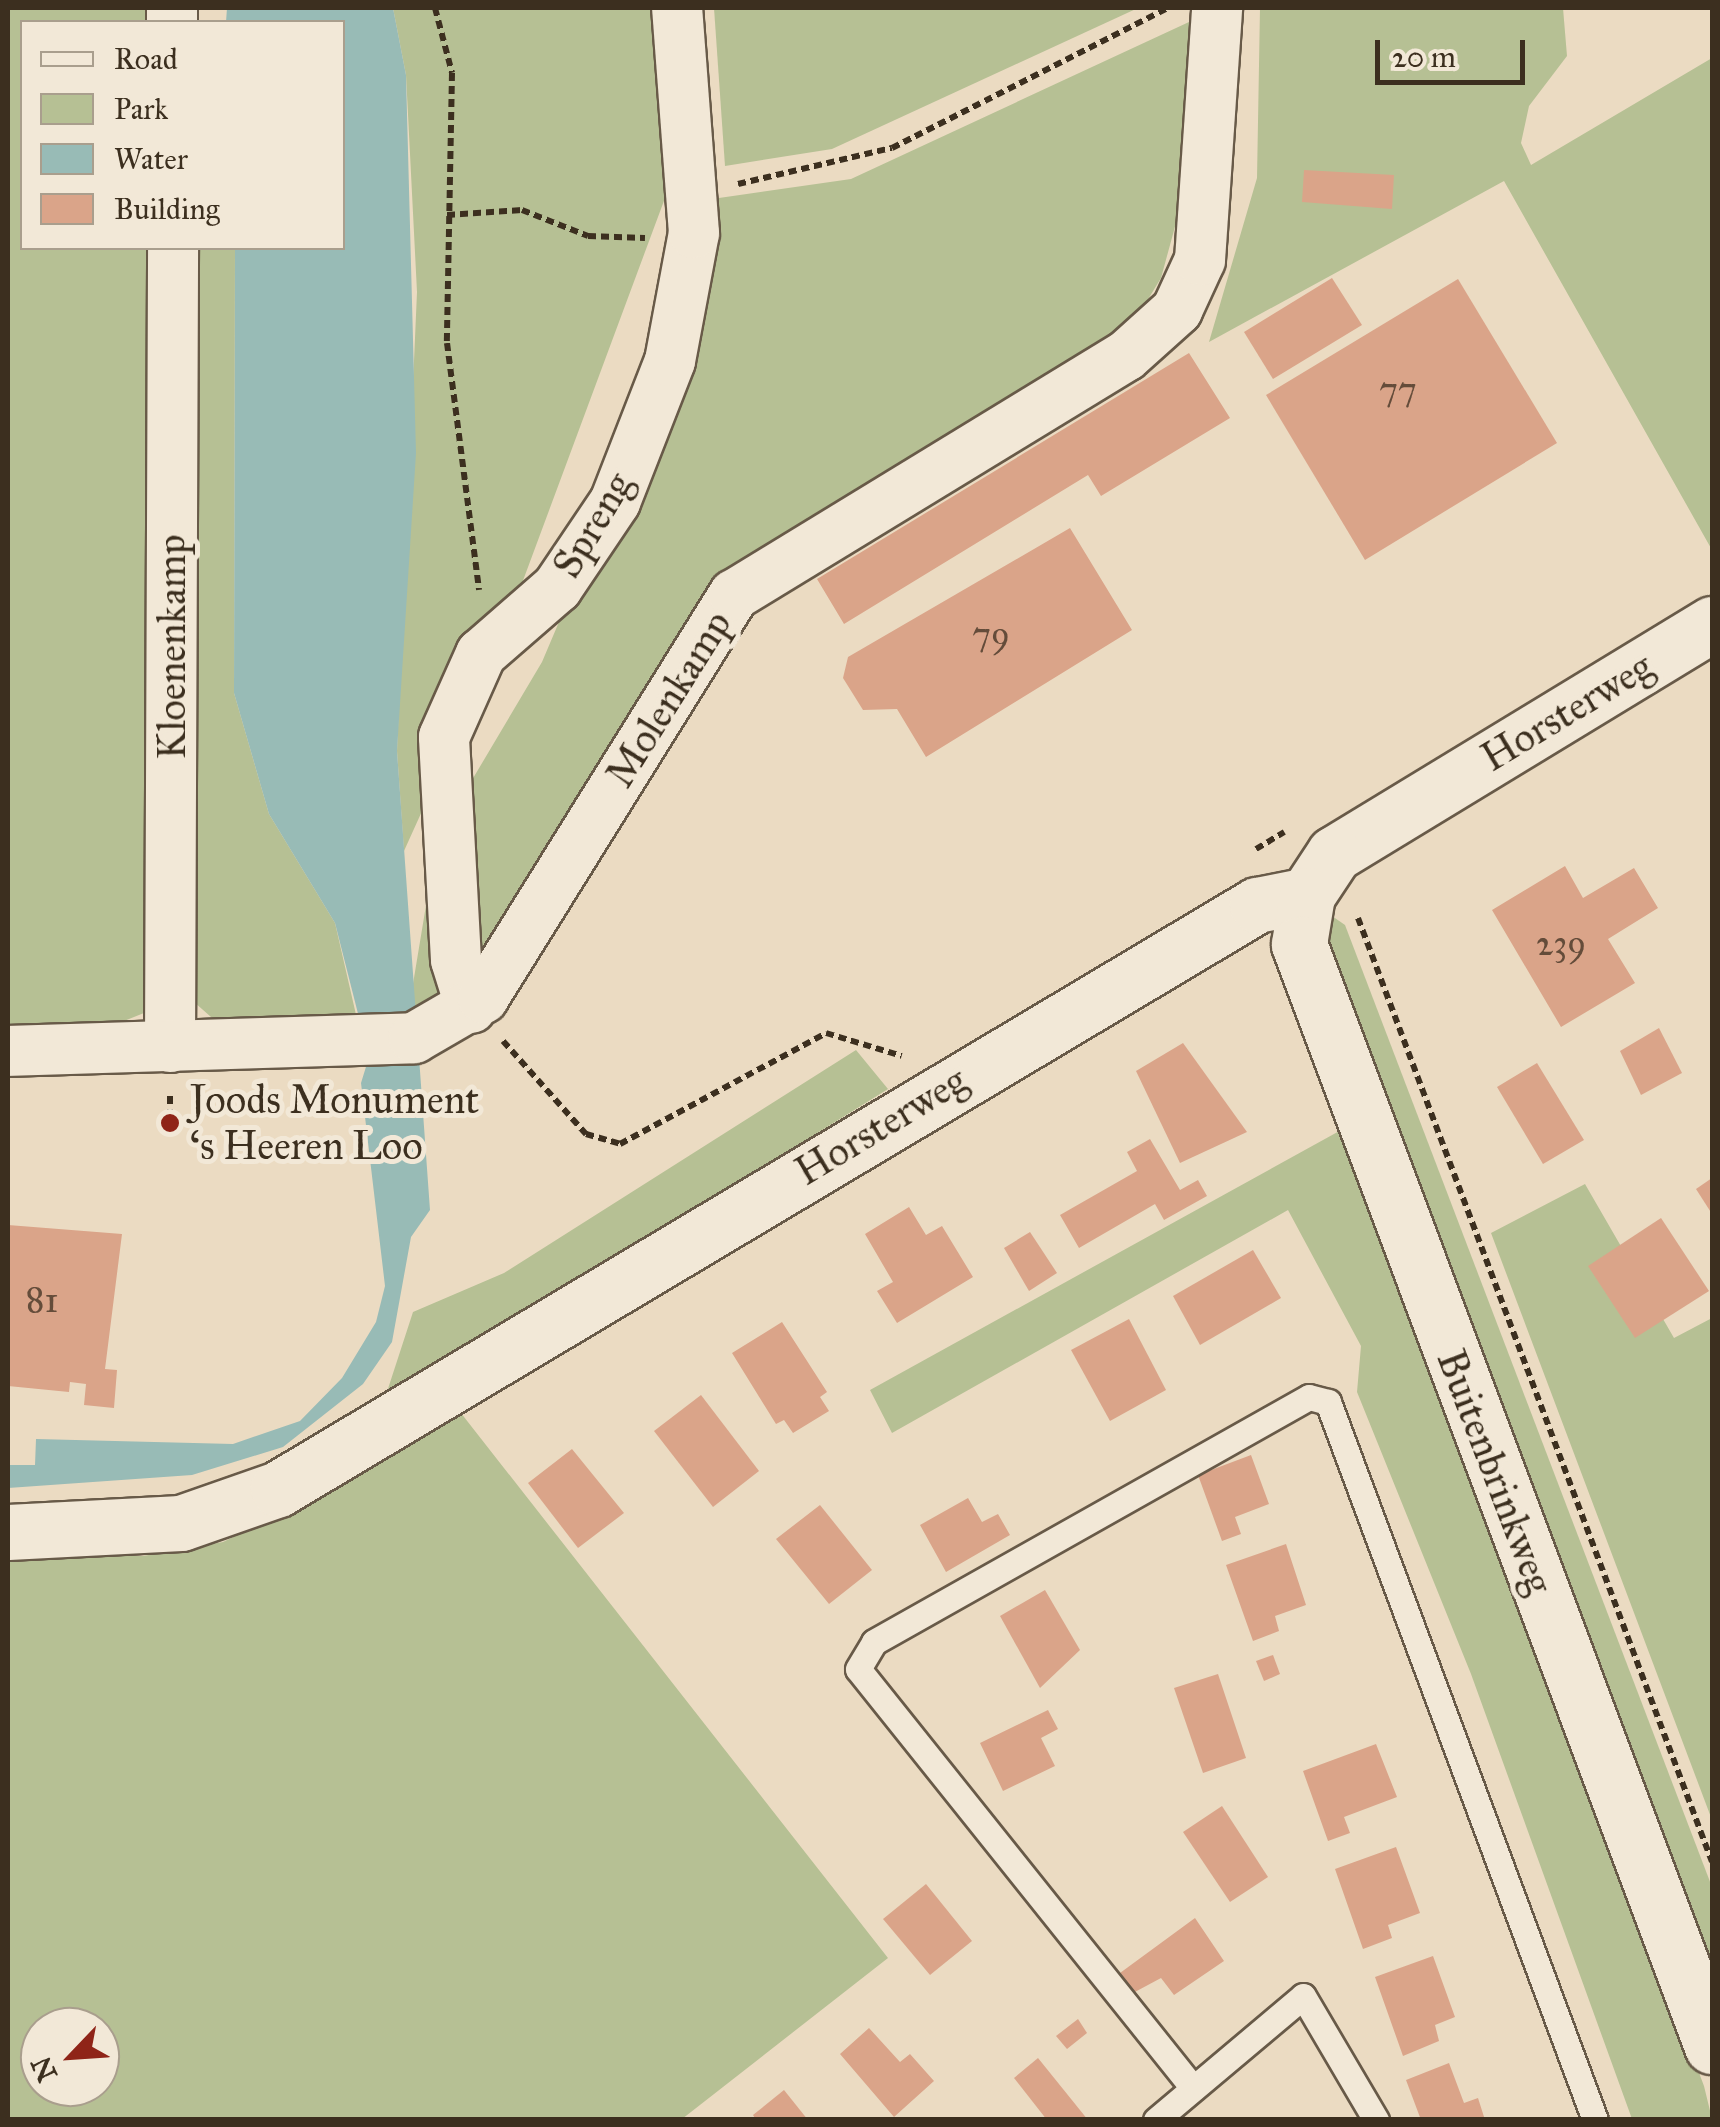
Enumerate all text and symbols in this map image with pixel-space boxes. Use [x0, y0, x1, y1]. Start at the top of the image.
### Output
legend [20, 20, 345, 250]
scale bar [1380, 20, 1530, 82]
text: 20 m [1392, 39, 1456, 75]
text: Road [114, 41, 178, 77]
text: Park [114, 91, 168, 127]
text: Water [114, 141, 188, 177]
text: Building [114, 191, 220, 227]
house number: 77 [1379, 369, 1417, 411]
street label: Spreng [543, 464, 643, 586]
street label: Kloenenkamp [148, 534, 196, 760]
street label: Molenkamp [596, 602, 742, 796]
house number: 79 [972, 614, 1010, 656]
street label: Horsterweg [1473, 642, 1661, 782]
house number: 239 [1536, 923, 1586, 965]
street label: Horsterweg [787, 1056, 975, 1196]
place label: Joods Monument ‘s Heeren Loo [190, 1076, 479, 1170]
marker: Joods Monument ‘s Heeren Loo [159, 1112, 181, 1134]
house number: 81 [26, 1280, 58, 1322]
street label: Buitenbrinkweg [1426, 1343, 1564, 1601]
north arrow [20, 2007, 120, 2107]
text: N [23, 2051, 65, 2087]

